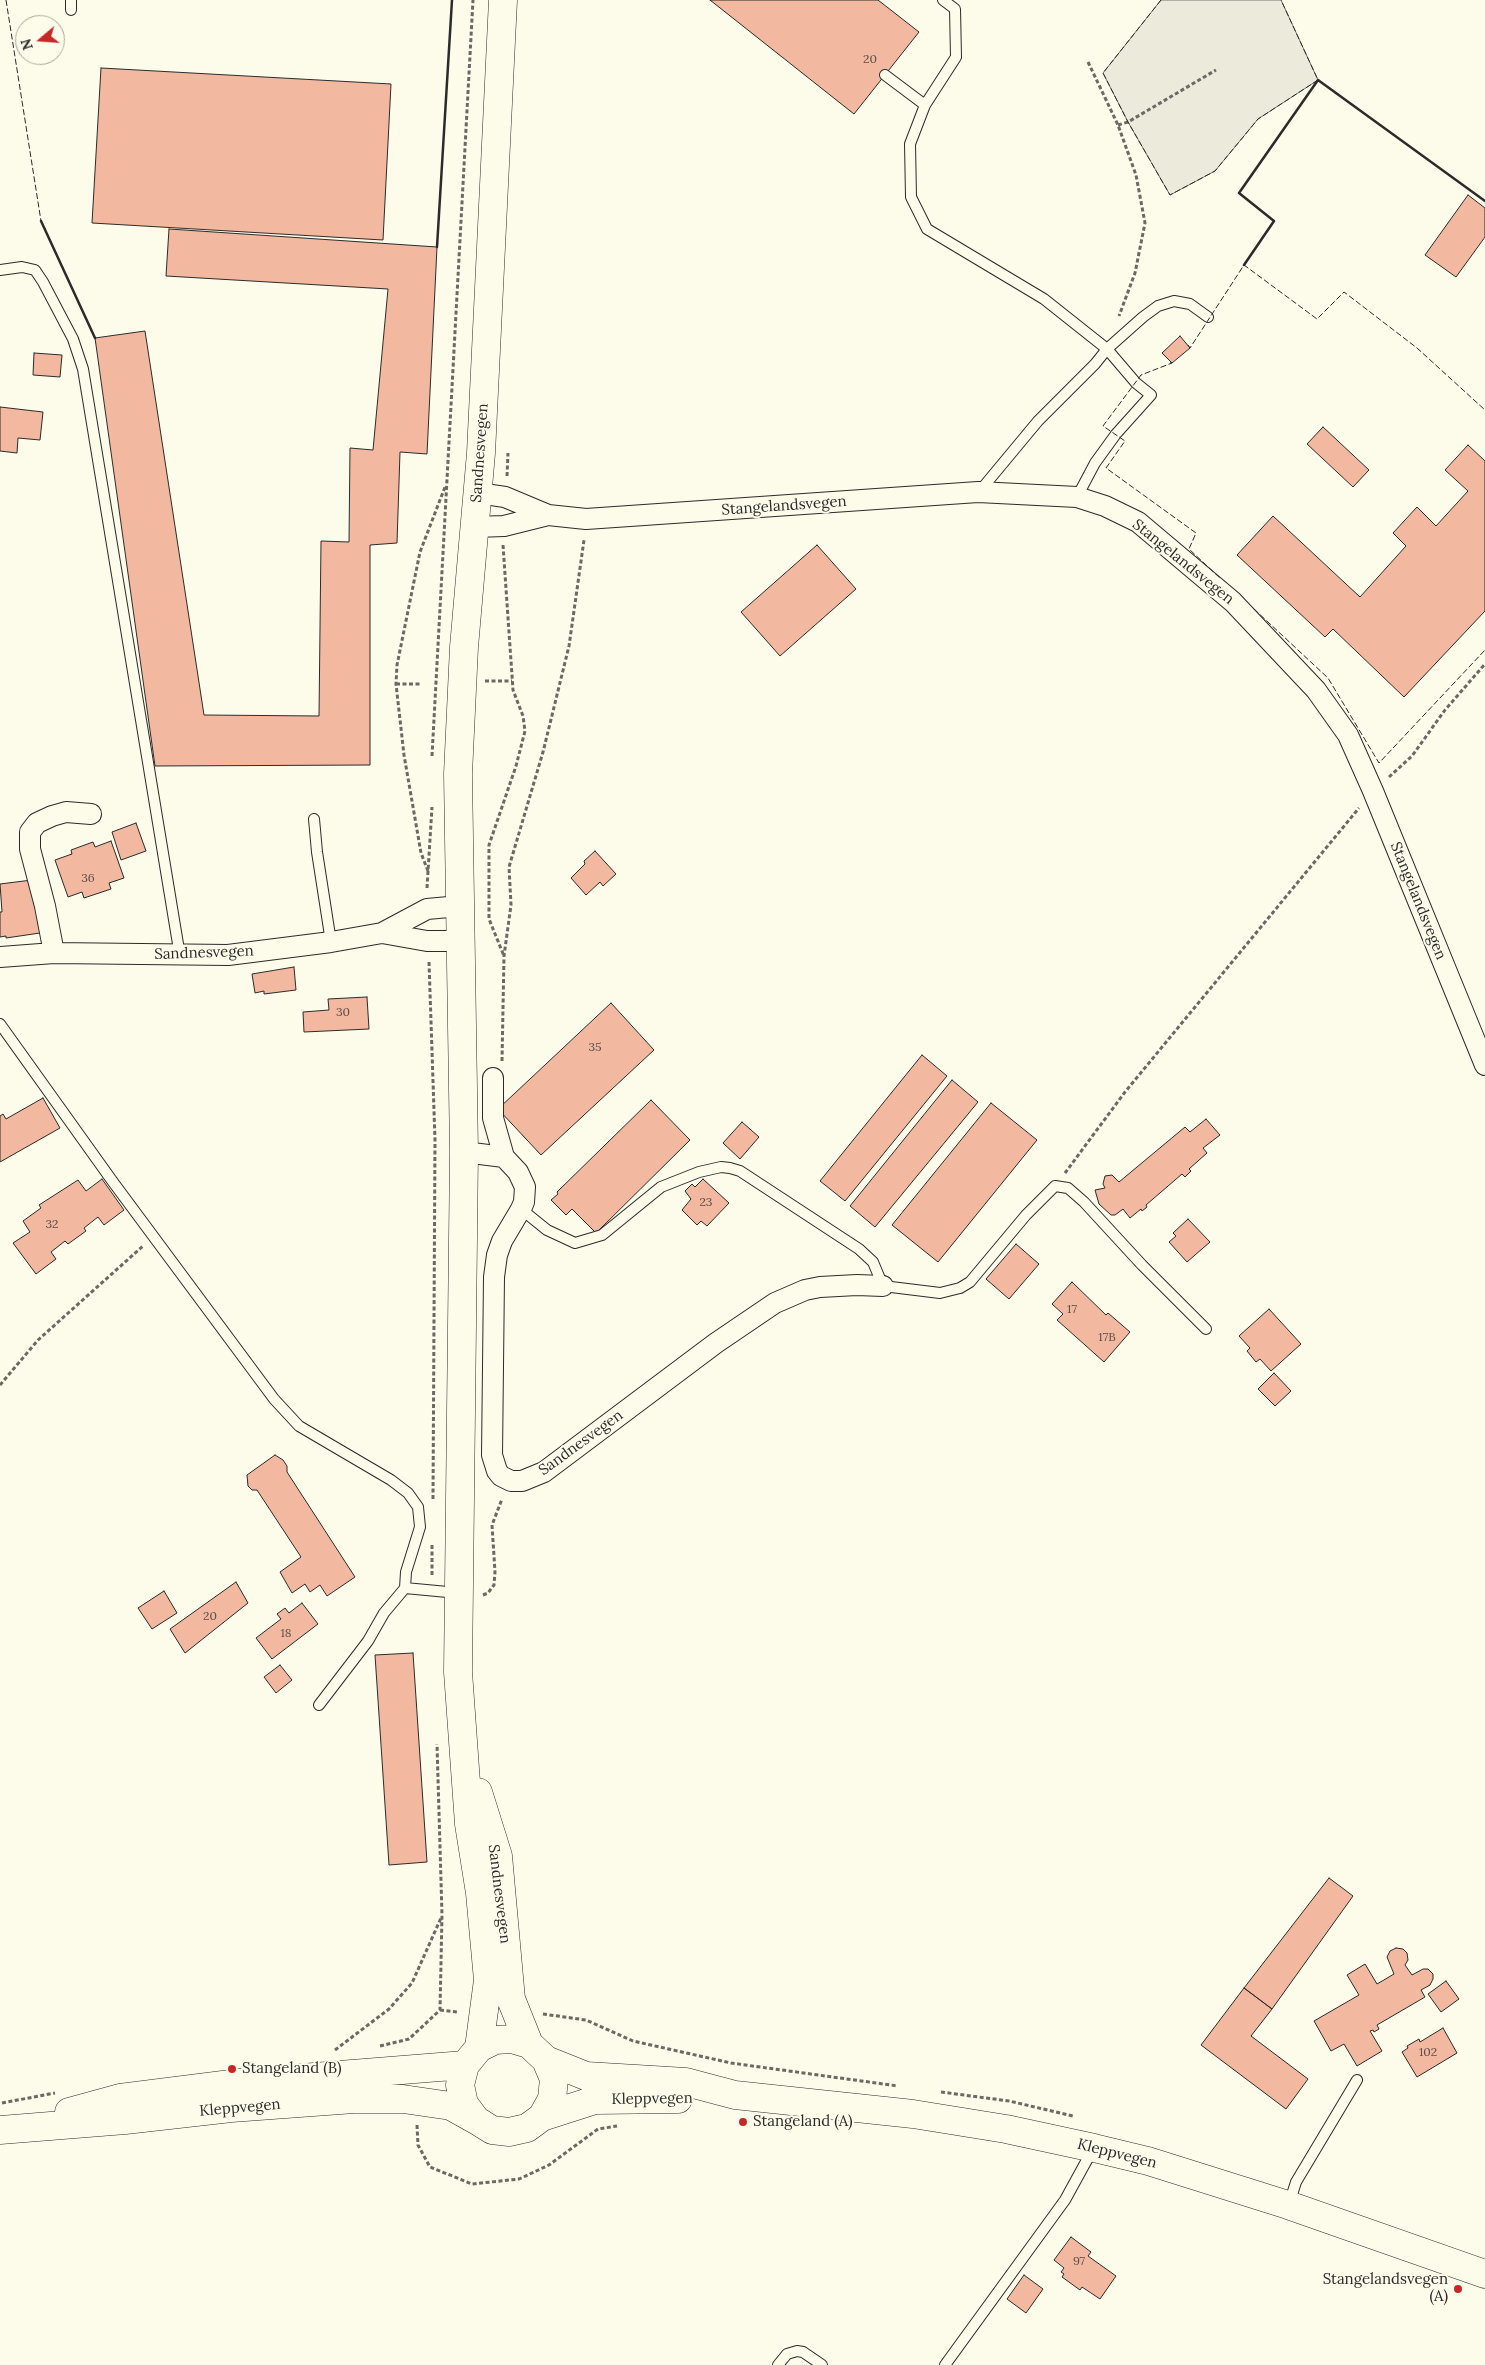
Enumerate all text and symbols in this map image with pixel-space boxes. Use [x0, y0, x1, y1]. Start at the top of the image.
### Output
north arrow [15, 15, 65, 65]
text: N [16, 36, 37, 52]
house number: 20 [863, 53, 877, 67]
street label: Sandnesvegen [468, 403, 492, 503]
street label: Stangelandsvegen [721, 493, 847, 519]
street label: Stangelandsvegen [1129, 516, 1237, 608]
street label: Stangelandsvegen [1386, 840, 1450, 962]
house number: 36 [81, 872, 95, 886]
street label: Sandnesvegen [154, 942, 254, 964]
house number: 30 [336, 1006, 350, 1020]
house number: 35 [588, 1041, 602, 1055]
house number: 23 [700, 1196, 712, 1210]
house number: 32 [45, 1218, 59, 1232]
house number: 17 [1067, 1303, 1077, 1317]
house number: 17B [1098, 1331, 1116, 1345]
street label: Sandnesvegen [535, 1406, 627, 1480]
house number: 20 [203, 1610, 217, 1624]
house number: 18 [280, 1627, 292, 1641]
street label: Sandnesvegen [484, 1843, 514, 1945]
house number: 102 [1419, 2046, 1437, 2060]
place label: Stangeland (B) [242, 2060, 341, 2078]
marker: Stangeland (B) [226, 2063, 238, 2075]
street label: Kleppvegen [611, 2089, 693, 2109]
street label: Kleppvegen [199, 2095, 281, 2121]
place label: Stangeland (A) [753, 2113, 853, 2131]
marker: Stangeland (A) [737, 2116, 749, 2128]
street label: Kleppvegen [1075, 2135, 1159, 2173]
house number: 97 [1073, 2255, 1085, 2269]
place label: Stangelandsvegen (A) [1323, 2271, 1448, 2306]
marker: Stangelandsvegen (A) [1452, 2283, 1464, 2295]

